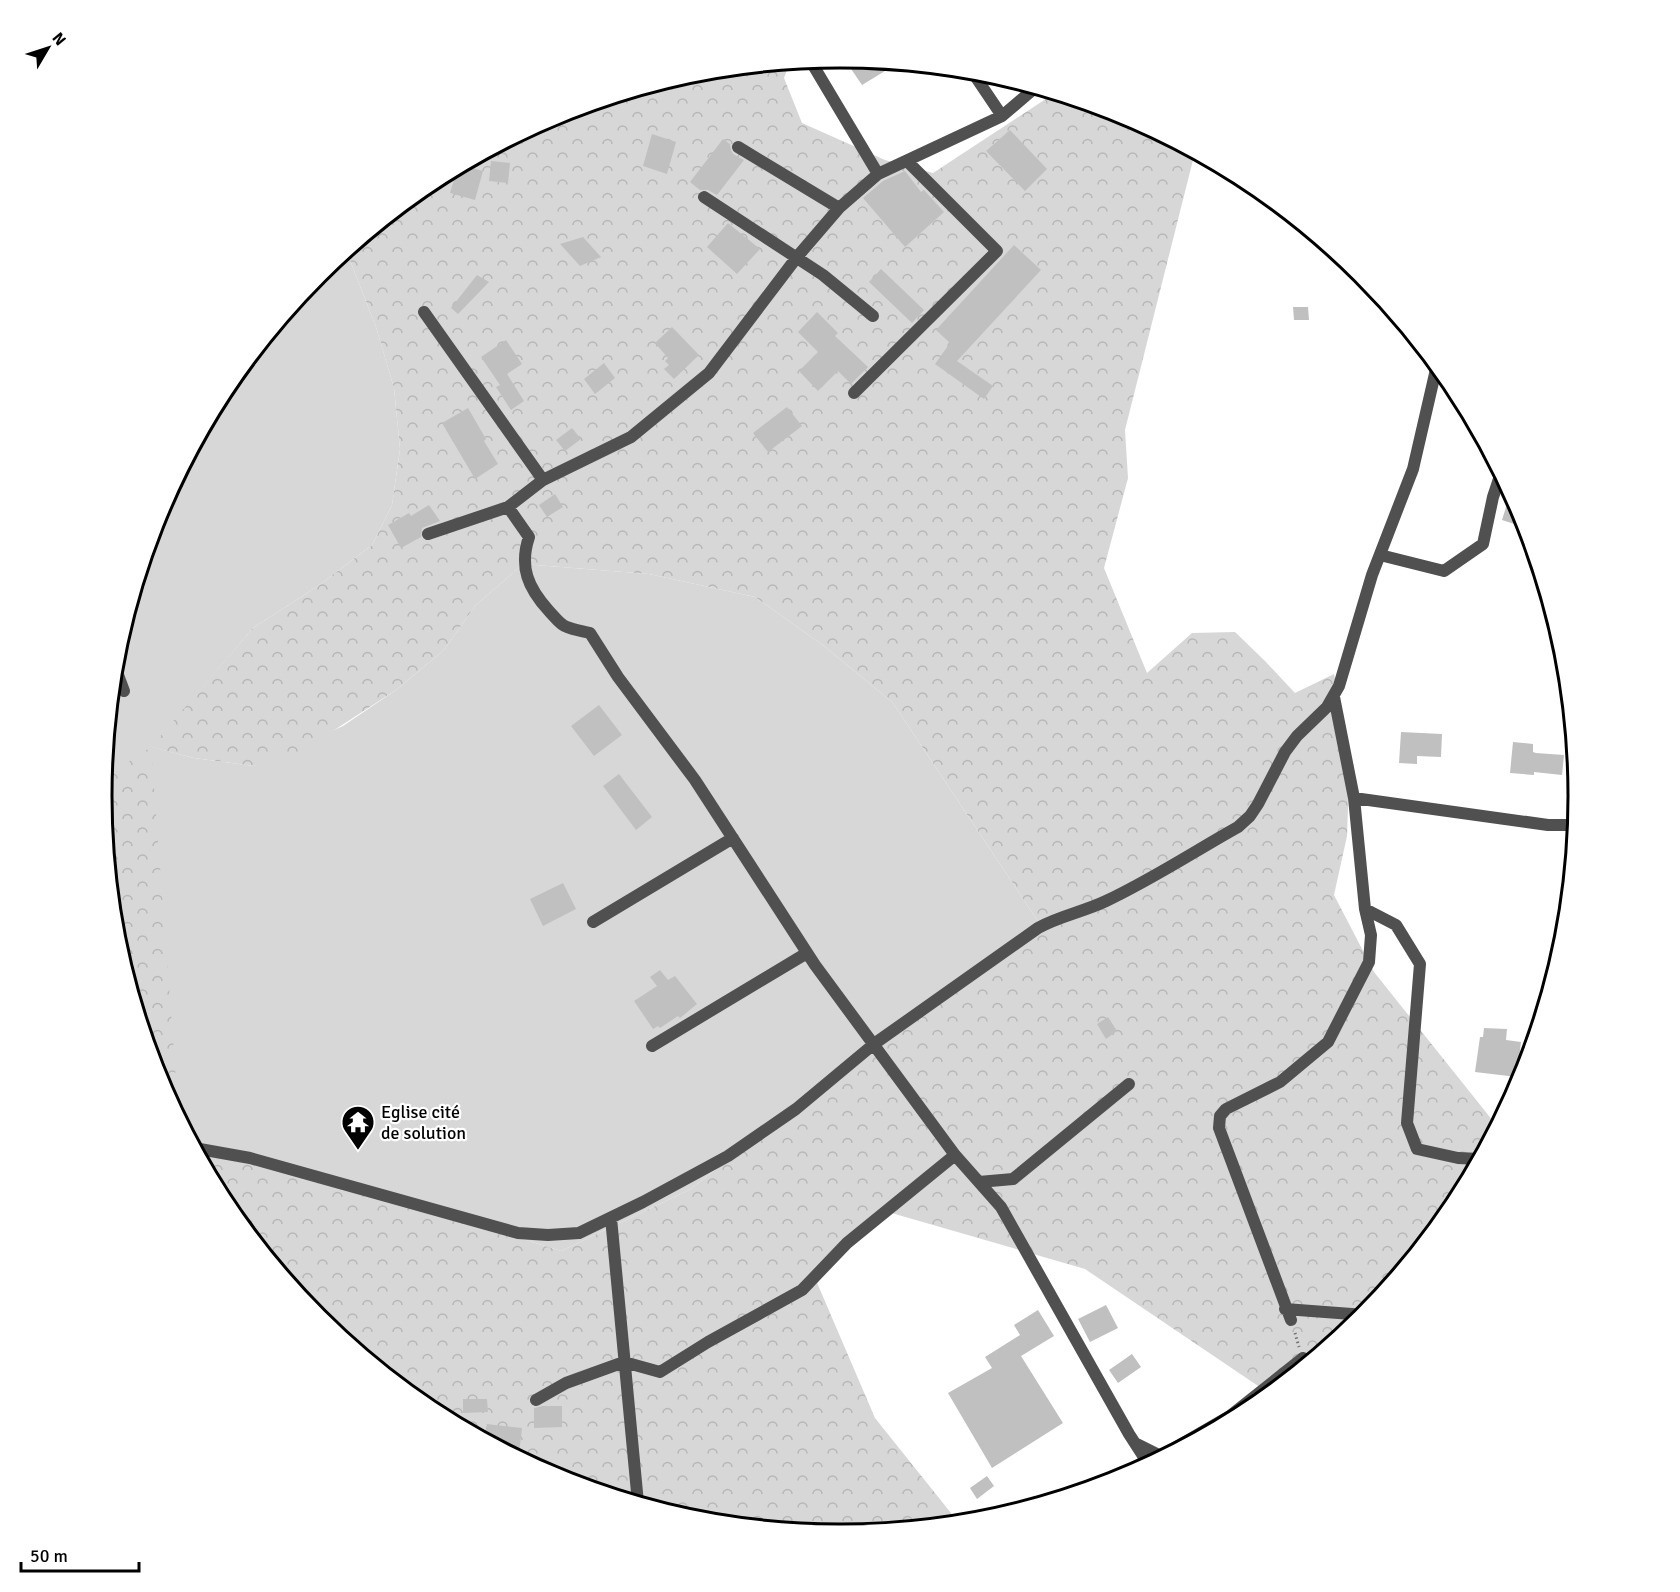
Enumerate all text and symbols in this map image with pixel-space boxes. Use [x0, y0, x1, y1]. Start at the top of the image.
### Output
north arrow [18, 18, 78, 78]
text: N [48, 29, 70, 50]
place label: Eglise cité de solution [381, 1101, 466, 1144]
temple icon: Eglise cité de solution [340, 1104, 376, 1151]
scale bar [21, 1535, 140, 1573]
text: 50 m [30, 1545, 68, 1567]

